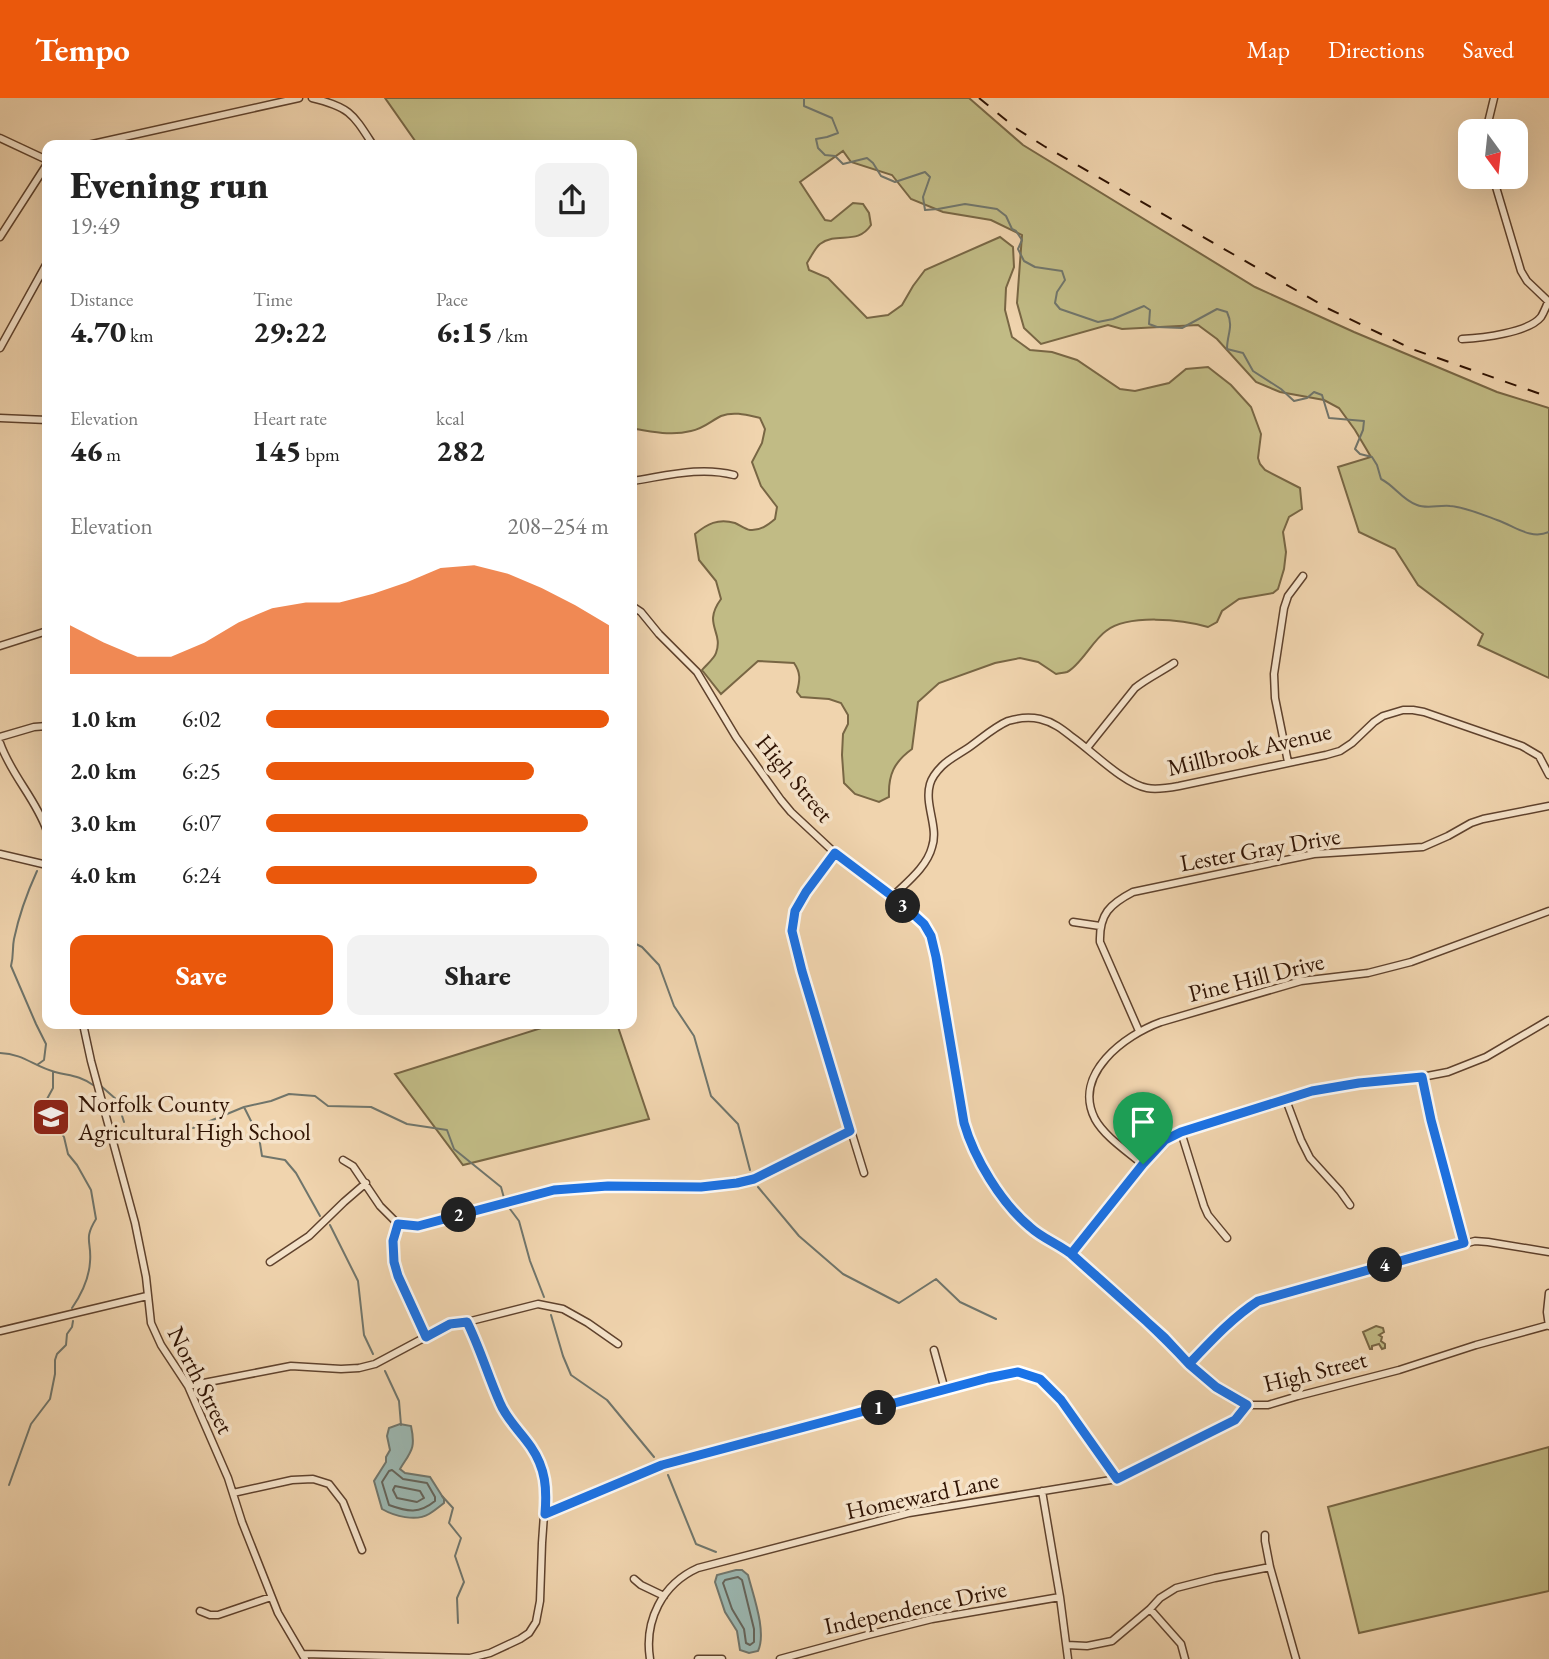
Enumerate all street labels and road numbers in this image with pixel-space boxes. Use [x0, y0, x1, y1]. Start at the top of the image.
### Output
street label: Millbrook Avenue [1164, 715, 1334, 783]
street label: High Street [749, 728, 841, 829]
street label: Lester Gray Drive [1177, 820, 1343, 878]
street label: Pine Hill Drive [1185, 945, 1327, 1009]
street label: North Street [161, 1321, 241, 1439]
street label: High Street [1260, 1343, 1370, 1399]
street label: Homeward Lane [843, 1464, 1001, 1526]
street label: Independence Drive [821, 1573, 1009, 1641]

